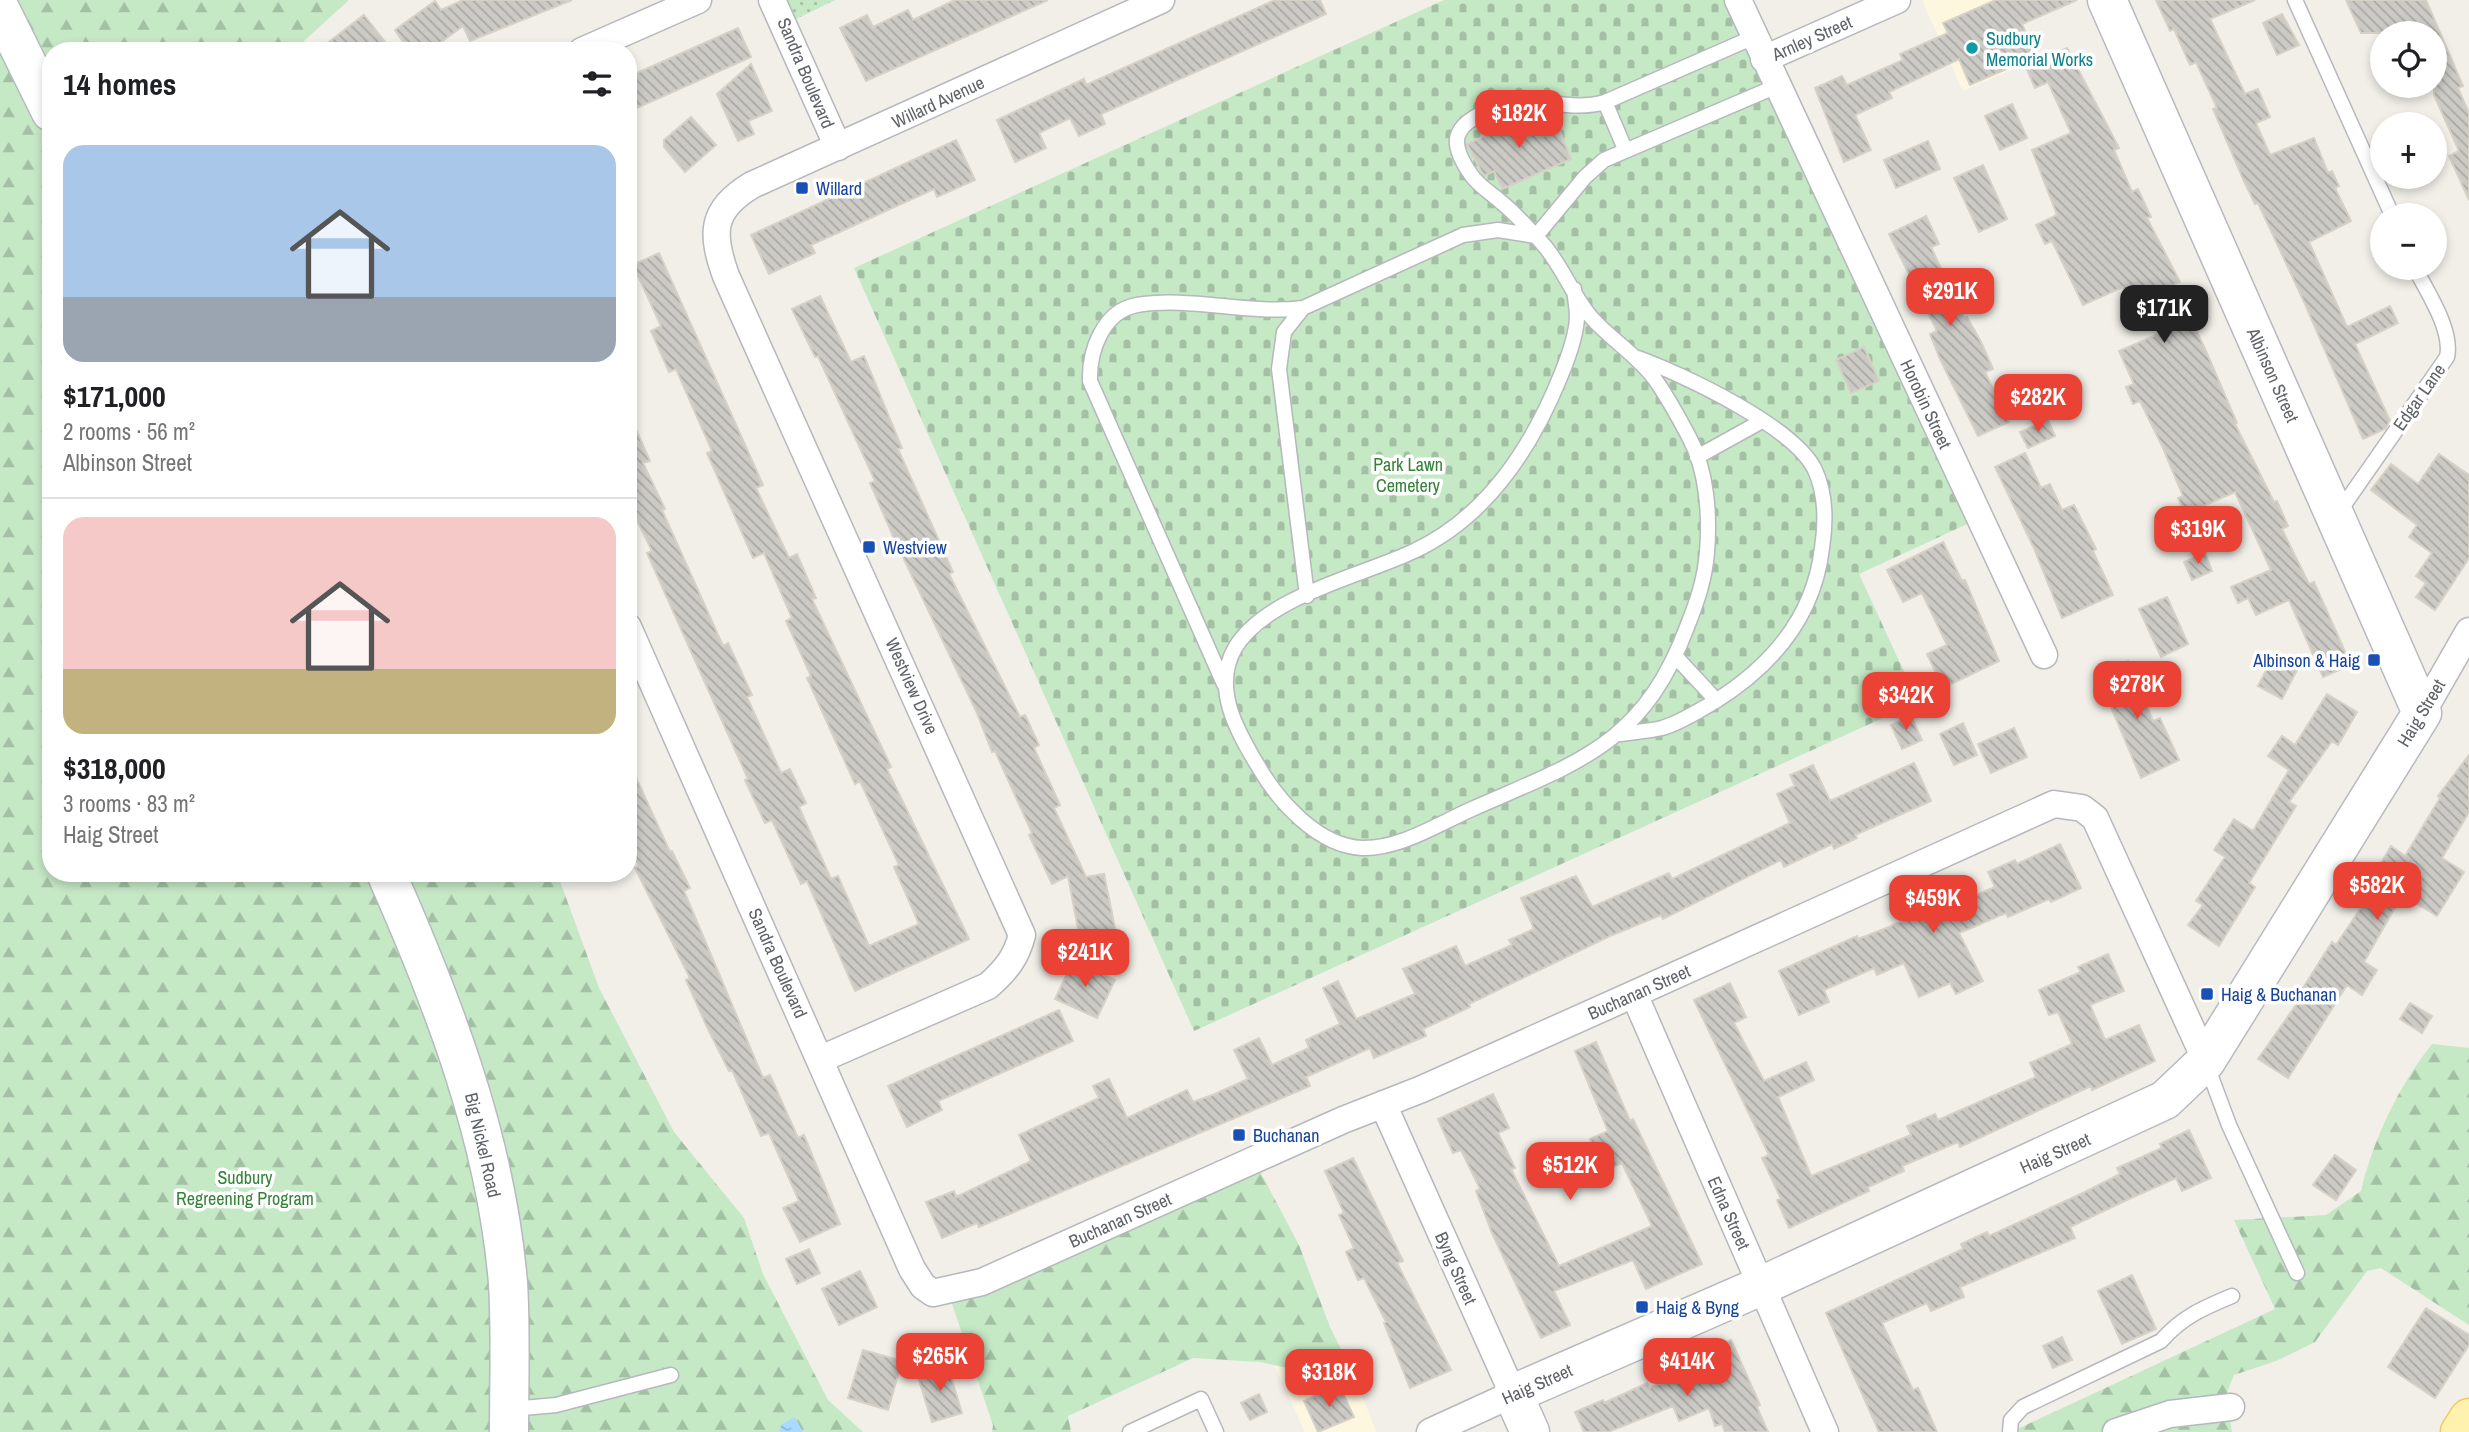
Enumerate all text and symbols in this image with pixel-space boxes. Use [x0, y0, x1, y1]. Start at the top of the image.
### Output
street label: Arnley Street [1767, 9, 1856, 67]
street label: Sandra Boulevard [771, 14, 841, 132]
map controls [2370, 21, 2447, 280]
button: locate [2370, 21, 2447, 98]
place label: Sudbury Memorial Works [1986, 26, 2093, 72]
marker: Sudbury Memorial Works [1964, 40, 1980, 56]
text: 14 homes [63, 64, 177, 104]
icon: filters [578, 65, 616, 103]
street label: Willard Avenue [888, 70, 988, 134]
pin: $182K [1470, 90, 1568, 150]
text: $182K [1491, 97, 1547, 128]
button: + [2370, 112, 2447, 189]
place label: Willard [816, 176, 862, 201]
marker: Willard [794, 180, 810, 196]
icon: home [277, 191, 403, 317]
button: − [2370, 203, 2447, 280]
pin: $291K [1901, 268, 1999, 328]
text: $291K [1922, 275, 1978, 306]
pin: $171K [2115, 286, 2213, 345]
text: $171K [2136, 292, 2192, 323]
street label: Albinson Street [2241, 323, 2305, 426]
street label: Horobin Street [1894, 355, 1958, 453]
street label: Edgar Lane [2387, 359, 2451, 435]
pin: $282K [1989, 374, 2087, 434]
text: $171,000 [63, 376, 166, 416]
text: $282K [2010, 381, 2066, 412]
text: 2 rooms · 56 m² [63, 416, 195, 447]
text: Albinson Street [63, 447, 192, 478]
park label: Park Lawn Cemetery [1373, 452, 1443, 498]
pin: $319K [2149, 506, 2247, 566]
text: $319K [2170, 513, 2226, 544]
place label: Westview [883, 535, 947, 560]
marker: Westview [861, 539, 877, 555]
icon: home [277, 563, 403, 689]
street label: Westview Drive [880, 634, 944, 738]
place label: Albinson & Haig [2252, 648, 2361, 673]
marker: Albinson & Haig [2366, 652, 2382, 668]
pin: $278K [2088, 662, 2186, 721]
text: $278K [2109, 668, 2165, 699]
pin: $342K [1857, 672, 1955, 732]
street label: Haig Street [2391, 675, 2451, 751]
text: $342K [1878, 679, 1934, 710]
text: $318,000 [63, 748, 166, 788]
text: 3 rooms · 83 m² [63, 788, 195, 819]
text: Haig Street [63, 819, 158, 850]
pin: $582K [2328, 862, 2426, 922]
text: $582K [2349, 869, 2405, 900]
pin: $459K [1884, 876, 1982, 935]
text: $459K [1905, 882, 1961, 913]
street label: Sandra Boulevard [743, 904, 813, 1022]
pin: $241K [1036, 930, 1134, 989]
text: $241K [1057, 936, 1113, 967]
street label: Buchanan Street [1584, 958, 1694, 1026]
place label: Haig & Buchanan [2221, 982, 2337, 1007]
marker: Haig & Buchanan [2199, 986, 2215, 1002]
street label: Big Nickel Road [459, 1090, 507, 1200]
place label: Buchanan [1253, 1123, 1319, 1148]
street label: Haig Street [2016, 1126, 2094, 1180]
marker: Buchanan [1231, 1127, 1247, 1143]
pin: $512K [1521, 1142, 1619, 1202]
text: $512K [1542, 1149, 1598, 1180]
park label: Sudbury Regreening Program [176, 1165, 314, 1211]
street label: Edna Street [1702, 1172, 1756, 1254]
street label: Buchanan Street [1065, 1186, 1175, 1254]
street label: Byng Street [1429, 1228, 1483, 1308]
place label: Haig & Byng [1656, 1295, 1740, 1320]
marker: Haig & Byng [1634, 1299, 1650, 1315]
pin: $265K [891, 1334, 989, 1393]
pin: $414K [1638, 1338, 1736, 1398]
text: $265K [912, 1340, 968, 1371]
text: $414K [1659, 1345, 1715, 1376]
pin: $318K [1280, 1350, 1378, 1409]
text: $318K [1301, 1356, 1357, 1387]
street label: Haig Street [1498, 1357, 1576, 1411]

